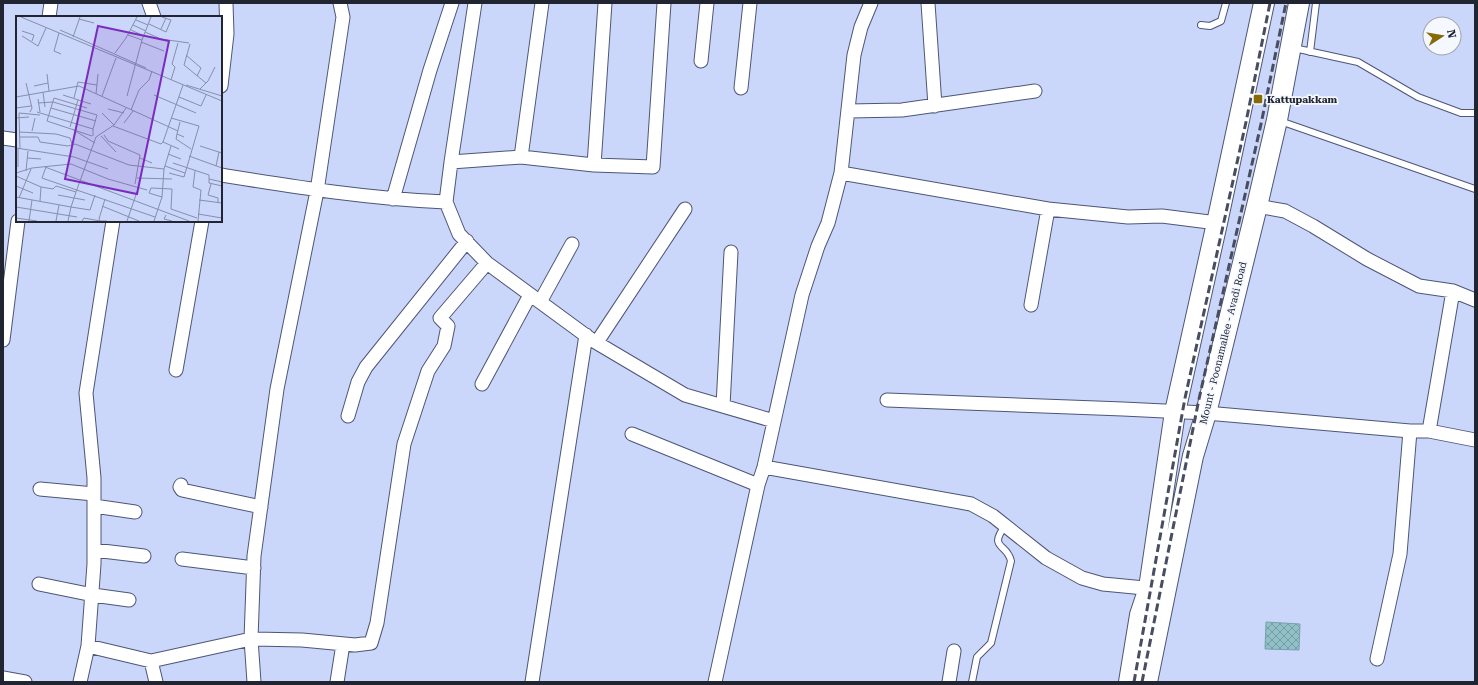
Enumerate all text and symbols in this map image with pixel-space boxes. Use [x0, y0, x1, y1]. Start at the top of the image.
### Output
inset map [16, 16, 222, 222]
north arrow [1422, 16, 1462, 56]
text: N [1444, 29, 1459, 40]
marker: Kattupakkam [1252, 93, 1264, 105]
place label: Kattupakkam [1267, 94, 1338, 105]
street label: Mount - Poonamallee - Avadi Road [1197, 260, 1249, 426]

